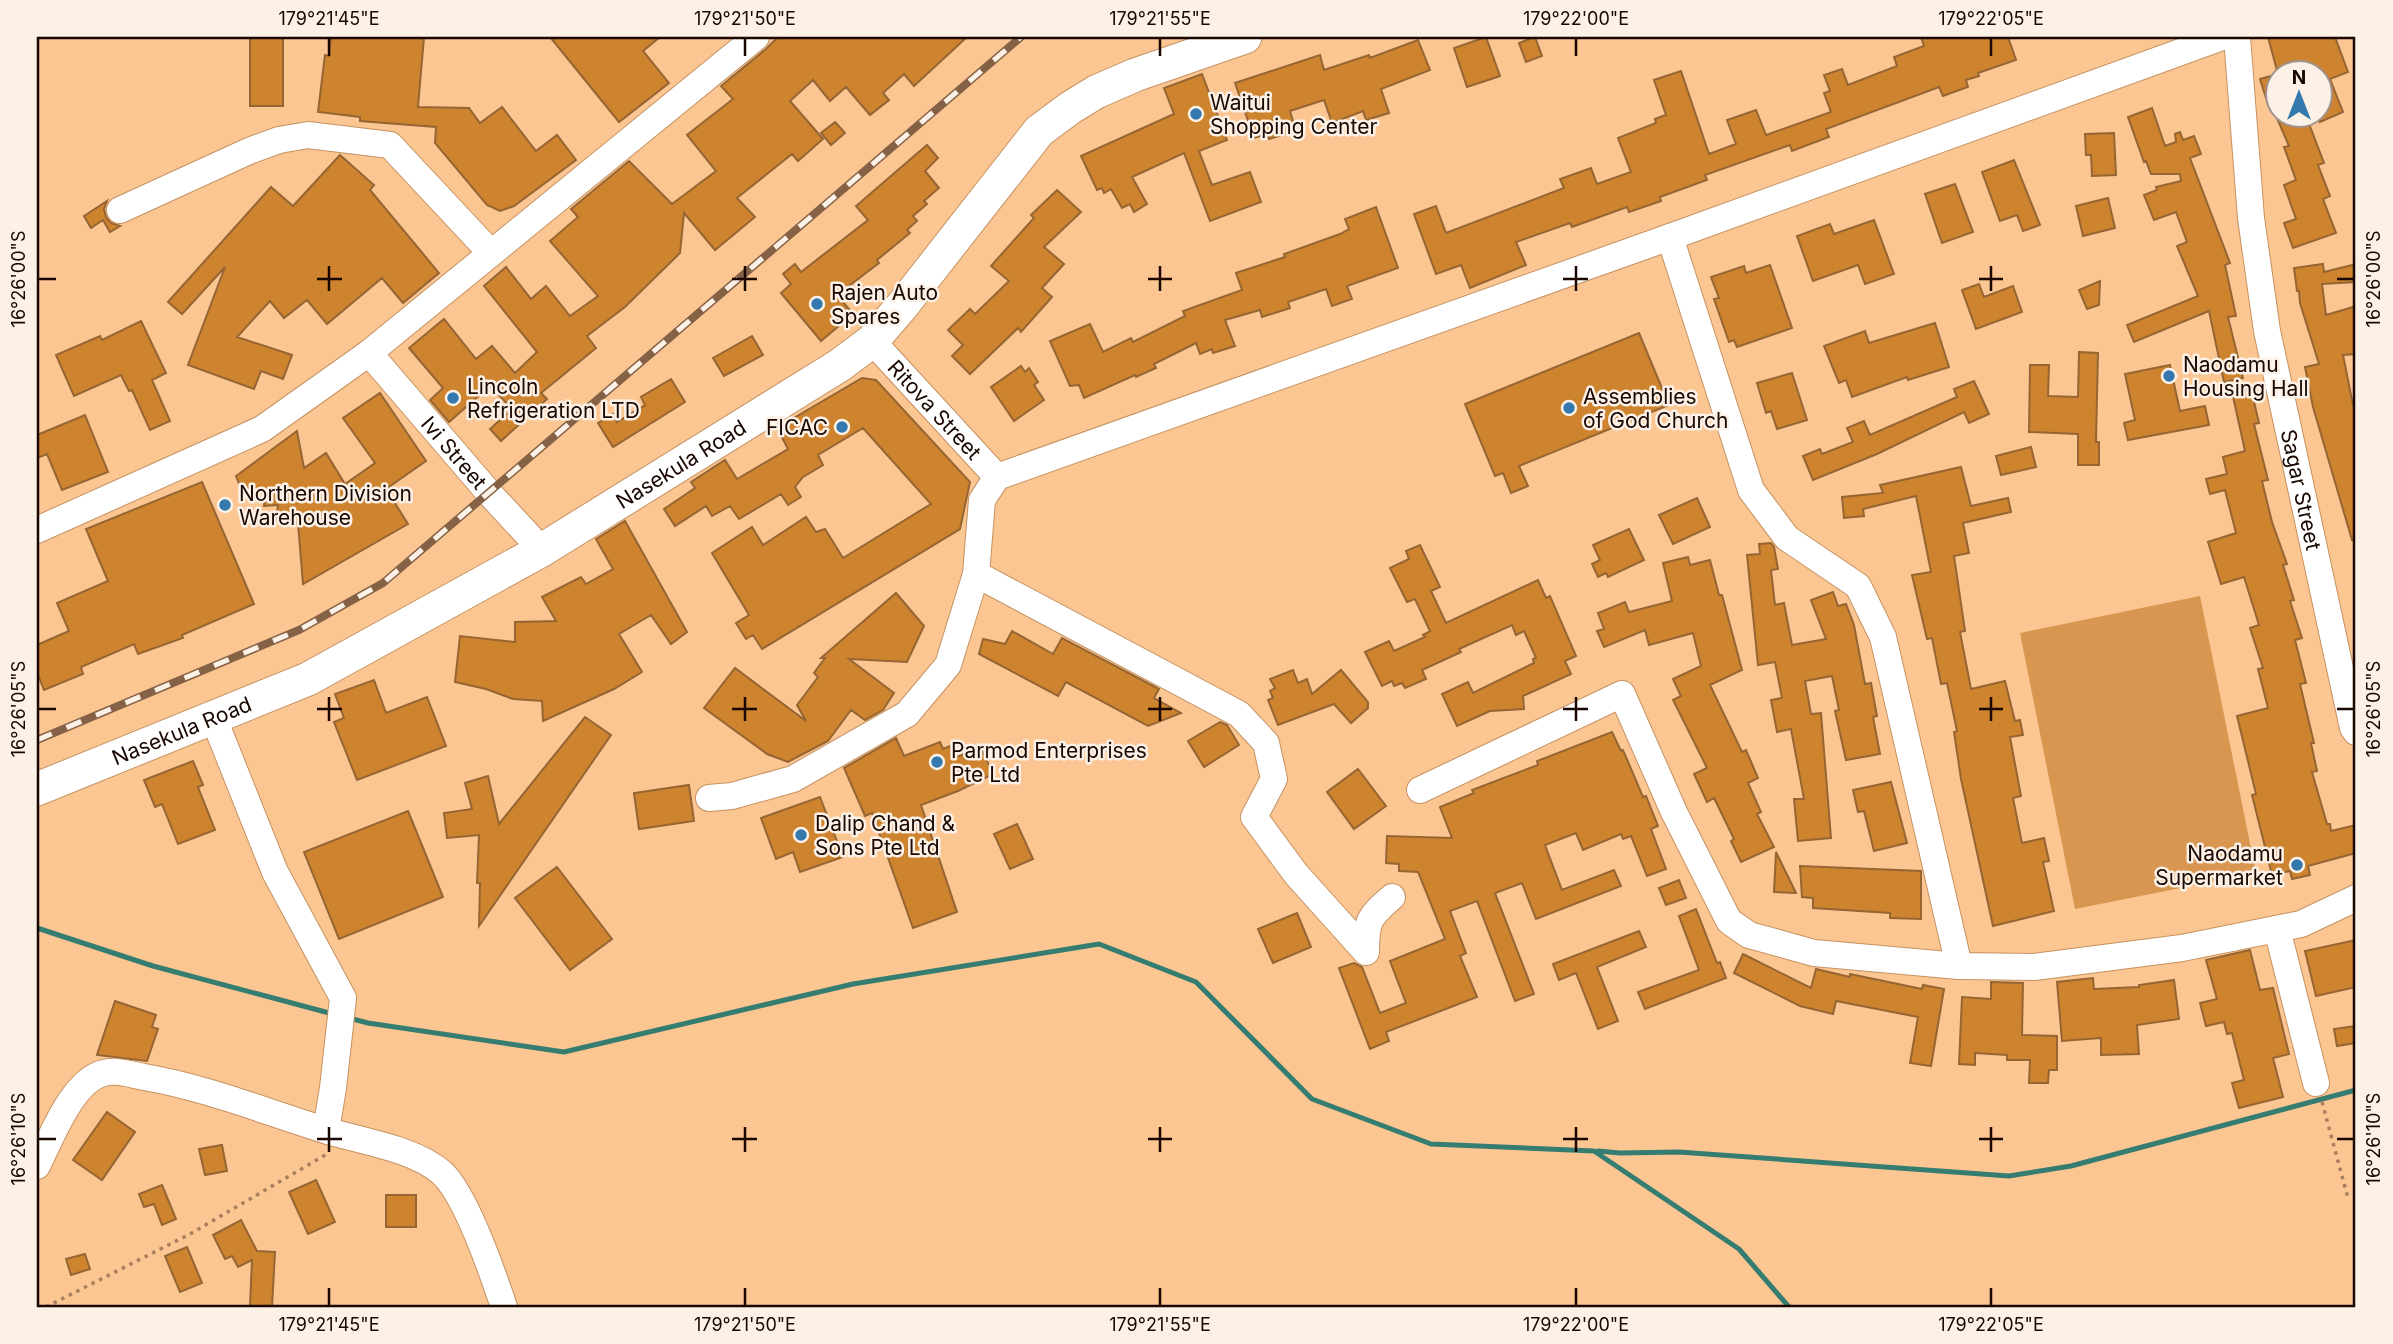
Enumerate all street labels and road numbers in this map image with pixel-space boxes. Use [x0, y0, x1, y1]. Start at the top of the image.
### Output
street label: Ritova Street [883, 355, 987, 464]
street label: Ivi Street [416, 411, 492, 494]
street label: Nasekula Road [611, 414, 750, 514]
street label: Sagar Street [2276, 427, 2327, 553]
street label: Nasekula Road [108, 691, 255, 770]

